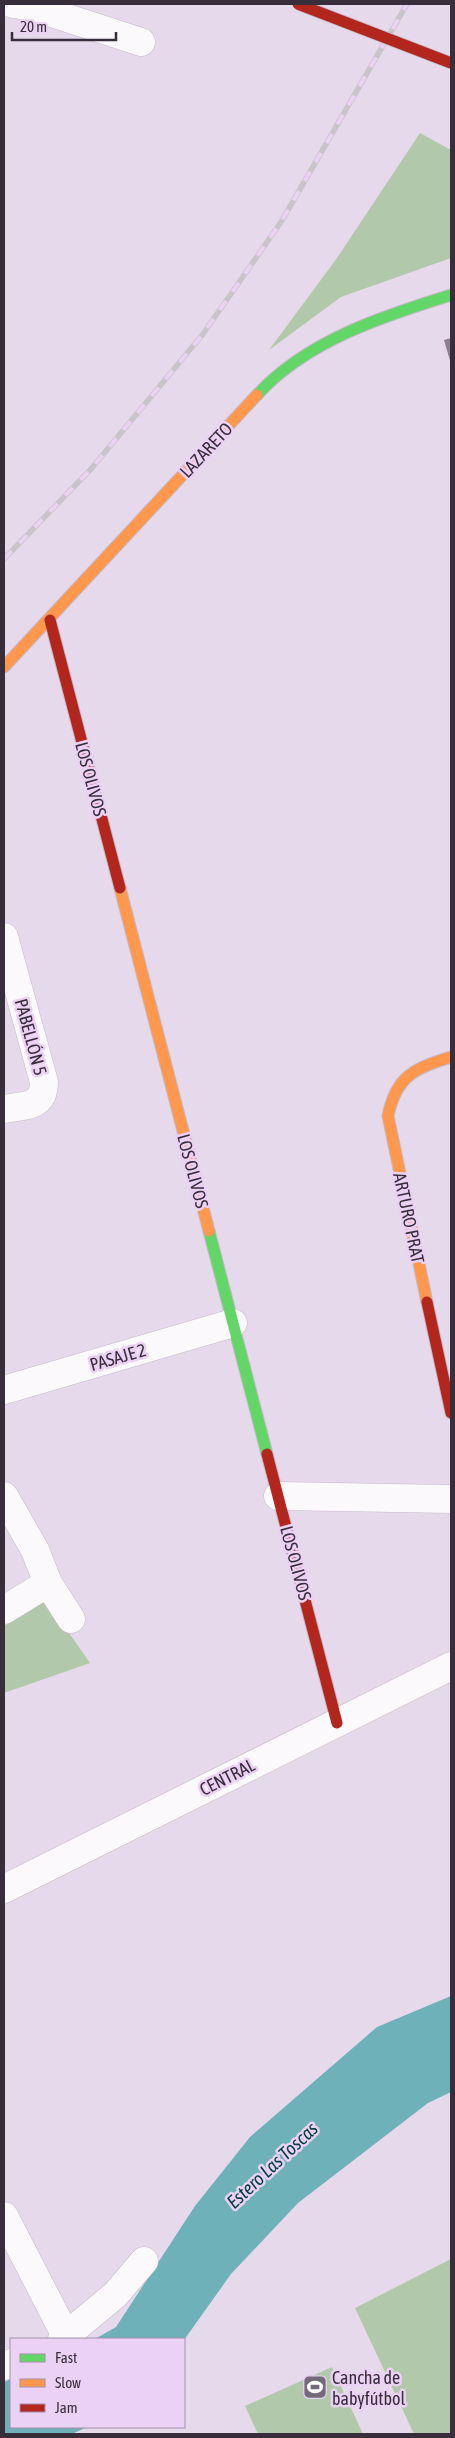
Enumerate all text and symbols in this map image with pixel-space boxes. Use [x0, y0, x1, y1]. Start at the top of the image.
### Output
scale bar [12, 10, 116, 42]
text: 20 m [20, 18, 47, 35]
street label: LAZARETO [175, 418, 237, 482]
street label: LOS OLIVOS [71, 740, 111, 819]
street label: PABELLÓN 5 [11, 996, 51, 1078]
street label: LOS OLIVOS [173, 1132, 213, 1211]
street label: ARTURO PRAT [389, 1171, 429, 1265]
street label: PASAJE 2 [87, 1339, 149, 1375]
street label: LOS OLIVOS [276, 1524, 316, 1603]
street label: CENTRAL [196, 1754, 258, 1800]
water label: Estero Las Toscas [222, 2117, 322, 2213]
legend [10, 2338, 185, 2428]
text: Fast [55, 2349, 77, 2366]
place label: Cancha de babyfútbol [332, 2367, 406, 2409]
text: Slow [55, 2374, 81, 2391]
sports icon: Cancha de babyfútbol [302, 2374, 328, 2400]
text: Jam [55, 2399, 78, 2416]

